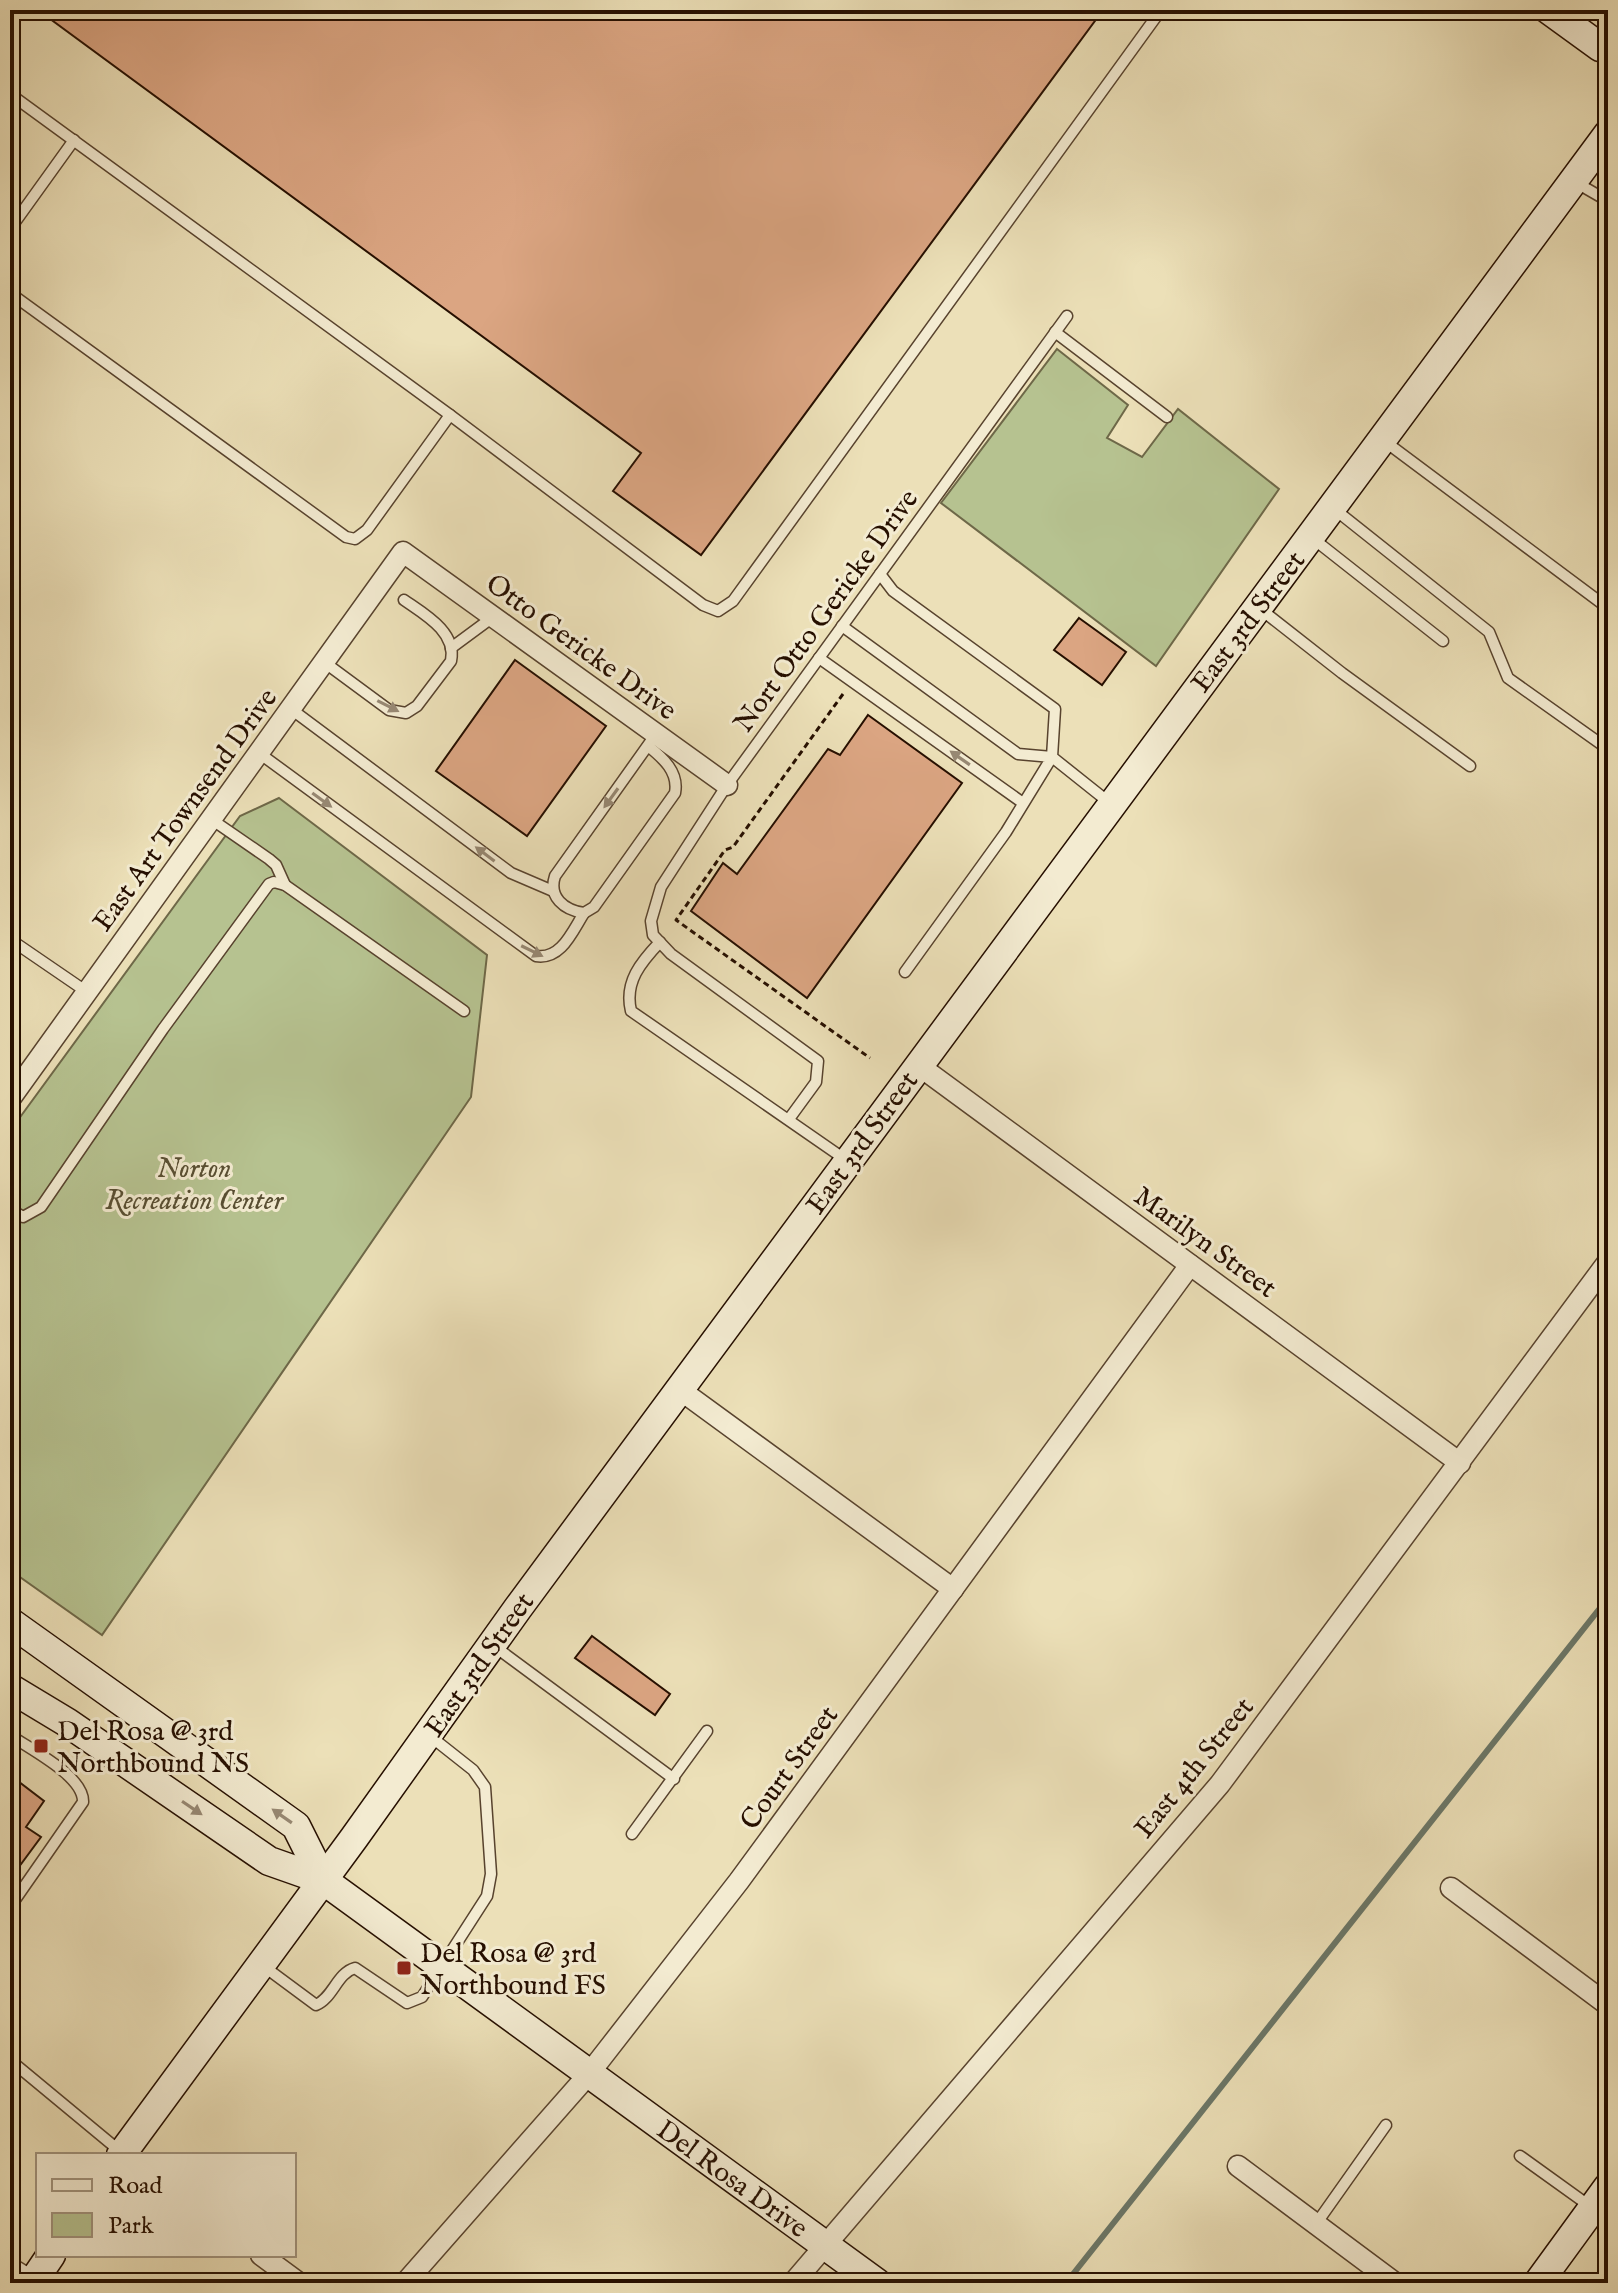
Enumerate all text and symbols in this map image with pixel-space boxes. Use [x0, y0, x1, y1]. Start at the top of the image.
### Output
street label: Nort Otto Gericke Drive [727, 483, 927, 740]
street label: East 3rd Street [1184, 544, 1314, 700]
street label: Otto Gericke Drive [478, 567, 683, 729]
street label: East Art Townsend Drive [86, 682, 286, 939]
one-way arrow [377, 699, 399, 713]
one-way arrow [949, 751, 970, 766]
one-way arrow [604, 787, 619, 808]
one-way arrow [312, 791, 332, 807]
one-way arrow [475, 846, 495, 862]
one-way arrow [521, 944, 544, 958]
street label: East 3rd Street [799, 1065, 927, 1222]
park label: Norton Recreation Center [105, 1152, 284, 1219]
street label: Marilyn Street [1126, 1180, 1283, 1307]
street label: East 3rd Street [417, 1586, 543, 1744]
street label: East 4th Street [1128, 1691, 1263, 1846]
street label: Court Street [733, 1699, 847, 1837]
place label: Del Rosa @ 3rd Northbound NS [57, 1715, 249, 1782]
marker: Del Rosa @ 3rd Northbound NS [32, 1737, 50, 1755]
one-way arrow [181, 1800, 202, 1815]
one-way arrow [272, 1809, 293, 1824]
place label: Del Rosa @ 3rd Northbound FS [420, 1937, 606, 2004]
marker: Del Rosa @ 3rd Northbound FS [395, 1959, 413, 1977]
street label: Del Rosa Drive [649, 2113, 814, 2247]
legend [36, 2153, 296, 2257]
text: Road [108, 2171, 162, 2202]
text: Park [108, 2211, 154, 2242]

